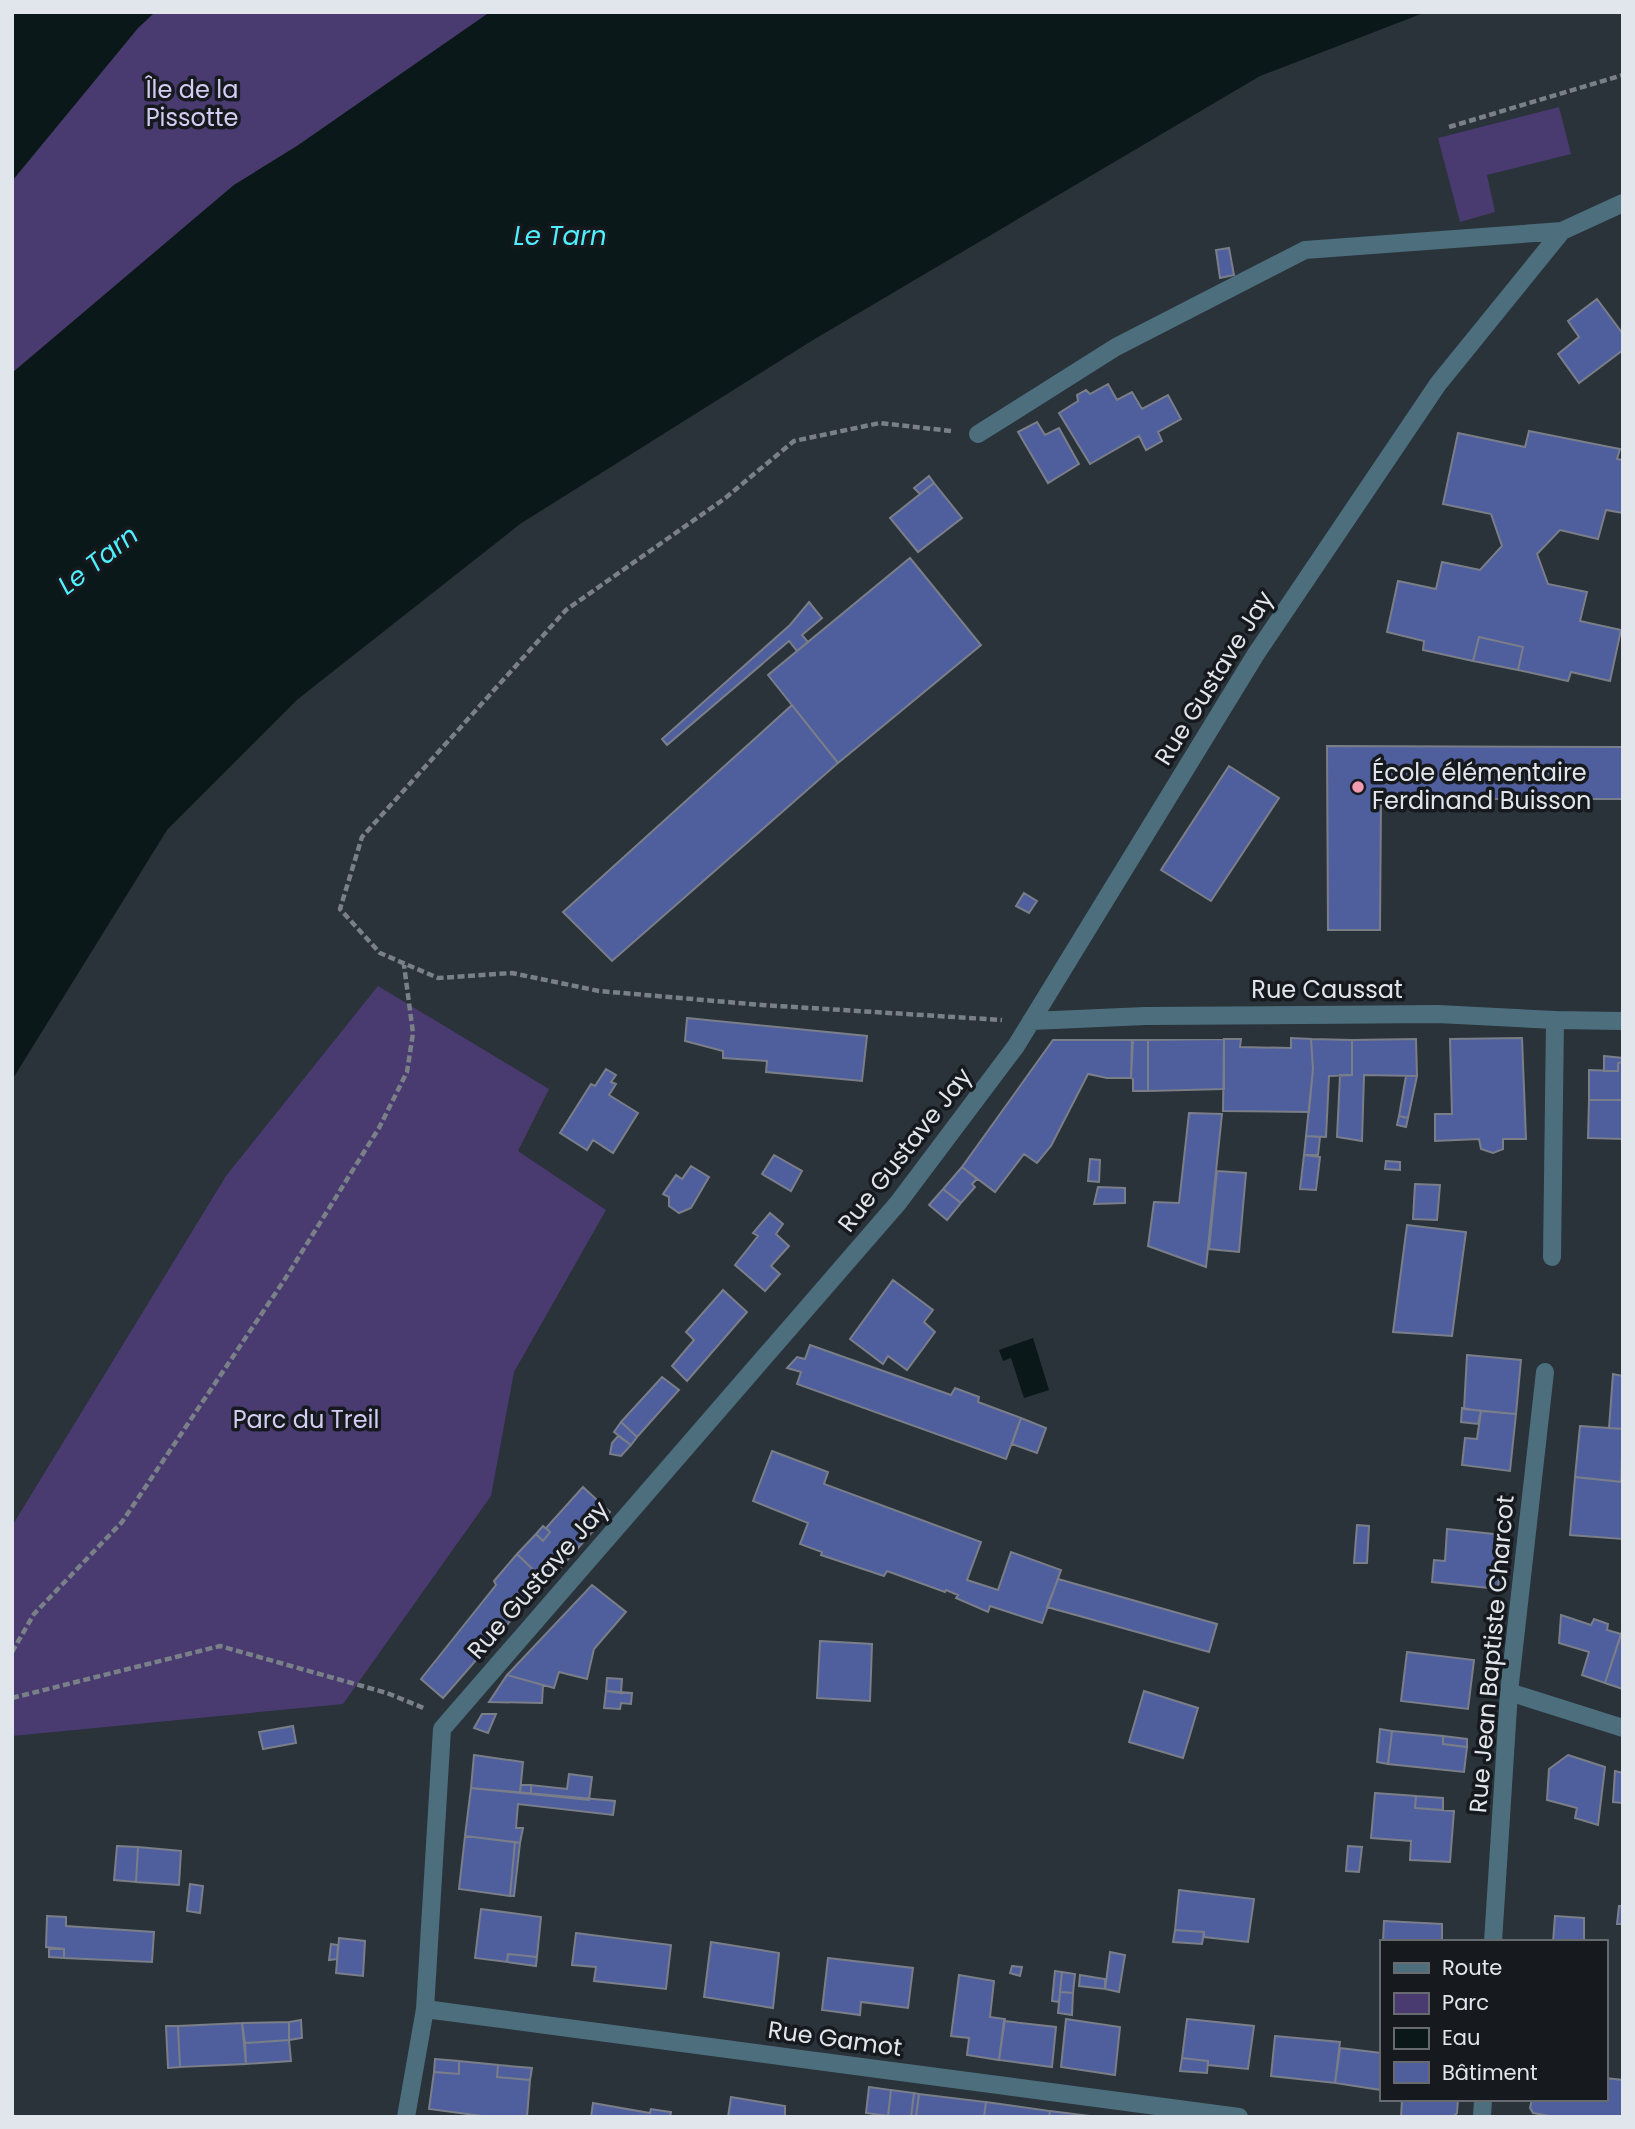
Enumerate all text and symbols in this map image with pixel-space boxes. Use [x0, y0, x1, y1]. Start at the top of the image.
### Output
park label: Île de la Pissotte [145, 73, 238, 134]
water label: Le Tarn [513, 218, 607, 254]
water label: Le Tarn [50, 517, 146, 603]
street label: Rue Gustave Jay [1147, 584, 1281, 771]
place label: École élémentaire Ferdinand Buisson [1372, 756, 1591, 817]
marker: École élémentaire Ferdinand Buisson [1350, 779, 1366, 795]
street label: Rue Caussat [1251, 973, 1403, 1006]
street label: Rue Gustave Jay [830, 1060, 979, 1239]
park label: Parc du Treil [233, 1403, 379, 1436]
street label: Rue Gustave Jay [460, 1493, 616, 1666]
street label: Rue Jean Baptiste Charcot [1461, 1494, 1522, 1814]
legend [1380, 1940, 1607, 2101]
text: Route [1442, 1953, 1502, 1982]
text: Parc [1442, 1988, 1489, 2017]
street label: Rue Gamot [766, 2013, 904, 2064]
text: Eau [1442, 2023, 1480, 2052]
text: Bâtiment [1442, 2058, 1538, 2087]

